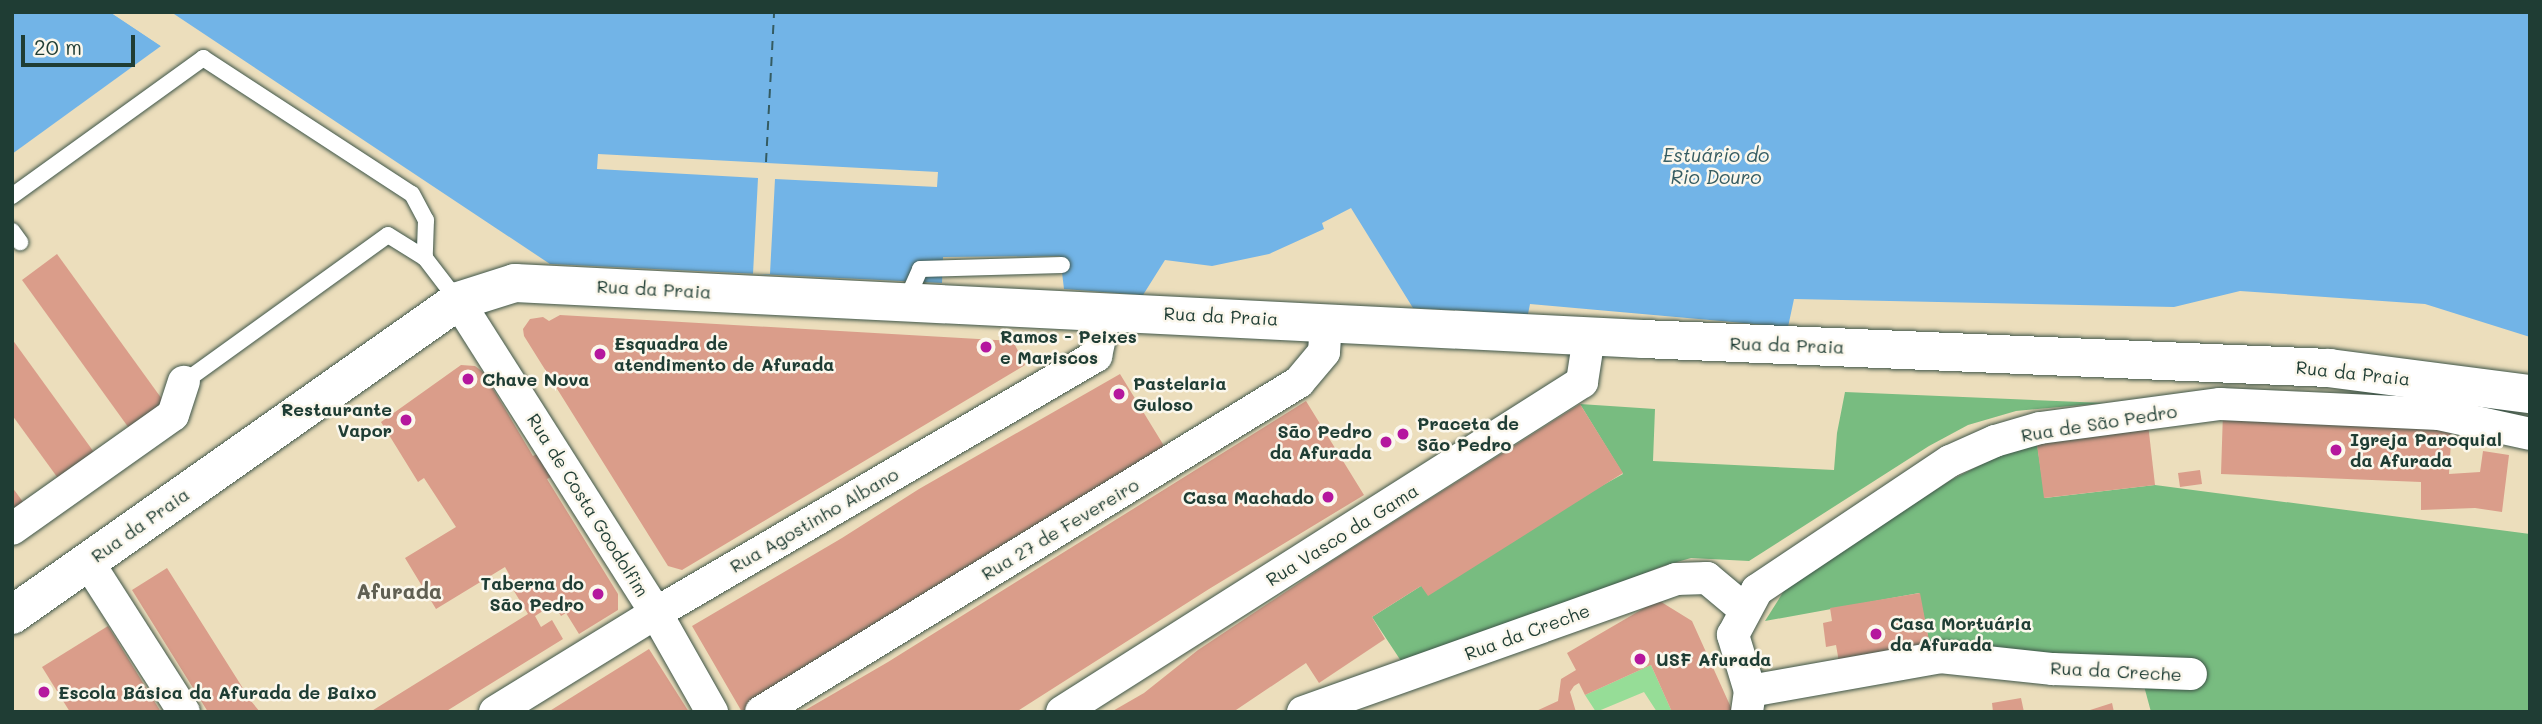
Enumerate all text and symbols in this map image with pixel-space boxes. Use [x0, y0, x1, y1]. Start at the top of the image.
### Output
scale bar [24, 21, 138, 65]
text: 20 m [34, 33, 82, 60]
water label: Estuário do Rio Douro [1663, 144, 1769, 188]
street label: Rua da Praia [596, 275, 712, 303]
street label: Rua da Praia [1163, 302, 1279, 330]
place label: Ramos - Peixes e Mariscos [1000, 326, 1137, 368]
street label: Rua da Praia [1729, 332, 1845, 358]
place label: Esquadra de atendimento de Afurada [614, 333, 834, 376]
marker: Ramos - Peixes e Mariscos [978, 339, 994, 355]
marker: Esquadra de atendimento de Afurada [592, 346, 608, 362]
street label: Rua da Praia [2295, 356, 2411, 390]
place label: Chave Nova [482, 368, 589, 390]
marker: Chave Nova [460, 371, 476, 387]
place label: Pastelaria Guloso [1133, 373, 1227, 416]
marker: Pastelaria Guloso [1111, 386, 1127, 402]
place label: Restaurante Vapor [281, 399, 392, 442]
street label: Rua de São Pedro [2019, 400, 2179, 446]
street label: Rua de Costa Goodolfim [523, 409, 653, 601]
marker: Restaurante Vapor [398, 412, 414, 428]
place label: Praceta de São Pedro [1417, 413, 1519, 456]
place label: São Pedro da Afurada [1270, 421, 1372, 464]
marker: Praceta de São Pedro [1395, 426, 1411, 442]
place label: Igreja Paroquial da Afurada [2350, 429, 2502, 472]
marker: São Pedro da Afurada [1378, 434, 1394, 450]
marker: Igreja Paroquial da Afurada [2328, 442, 2344, 458]
street label: Rua Agostinho Albano [726, 463, 902, 577]
street label: Rua 27 de Fevereiro [977, 473, 1143, 585]
street label: Rua Vasco da Gama [1262, 479, 1422, 591]
street label: Rua da Praia [87, 483, 193, 567]
place label: Casa Machado [1183, 486, 1314, 508]
marker: Casa Machado [1320, 489, 1336, 505]
place label: Taberna do São Pedro [481, 573, 584, 616]
district label: Afurada [356, 578, 442, 604]
marker: Taberna do São Pedro [590, 586, 606, 602]
street label: Rua da Creche [1461, 599, 1593, 665]
place label: Casa Mortuária da Afurada [1890, 613, 2032, 656]
marker: Casa Mortuária da Afurada [1868, 626, 1884, 642]
place label: USF Afurada [1656, 648, 1771, 670]
marker: USF Afurada [1630, 649, 1650, 669]
street label: Rua da Creche [2050, 657, 2182, 685]
place label: Escola Básica da Afurada de Baixo [58, 681, 376, 703]
marker: Escola Básica da Afurada de Baixo [36, 684, 52, 700]

